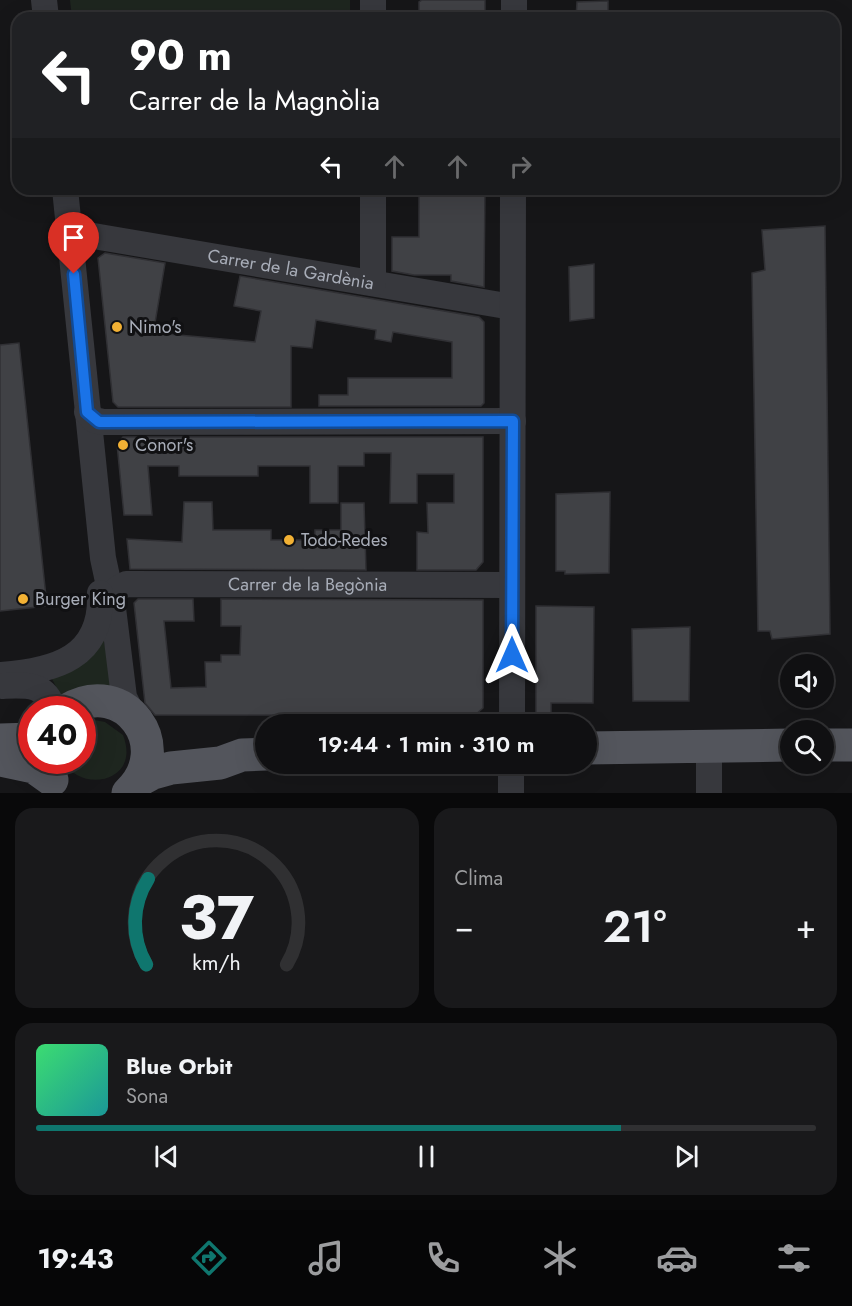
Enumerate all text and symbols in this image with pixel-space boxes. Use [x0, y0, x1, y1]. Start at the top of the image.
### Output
text: 90 m [129, 25, 232, 86]
icon: left [30, 36, 108, 114]
text: Carrer de la Magnòlia [129, 81, 380, 120]
icon: left [315, 150, 348, 183]
icon: ahead [378, 150, 411, 183]
icon: ahead [441, 150, 474, 183]
icon: right [504, 150, 537, 183]
pin [48, 212, 99, 274]
icon: arrive [57, 221, 90, 254]
street label: Carrer de la Gardènia [206, 243, 376, 296]
place label: Nimo's [129, 314, 182, 340]
marker: Nimo's [110, 320, 124, 334]
place label: Conor's [135, 432, 193, 458]
marker: Conor's [116, 438, 130, 452]
place label: Todo-Redes [301, 527, 387, 553]
marker: Todo-Redes [282, 533, 296, 547]
street label: Carrer de la Begònia [228, 571, 387, 598]
place label: Burger King [35, 586, 126, 612]
marker: Burger King [16, 592, 30, 606]
position arrow [480, 623, 544, 687]
map controls [780, 654, 834, 774]
button: sound [780, 654, 834, 708]
speed limit sign: 40 [18, 696, 96, 774]
button: search [780, 720, 834, 774]
text: 19:44 · 1 min · 310 m [317, 728, 535, 760]
text: Clima [455, 864, 503, 893]
text: 37 [179, 872, 255, 962]
text: 21° [603, 894, 667, 959]
text: − [455, 903, 474, 950]
text: + [796, 903, 816, 950]
text: km/h [193, 947, 241, 978]
text: Blue Orbit [126, 1050, 232, 1082]
text: Sona [126, 1082, 168, 1111]
icon: previous [150, 1140, 183, 1173]
icon: pause [410, 1140, 443, 1173]
icon: next [670, 1140, 703, 1173]
icon: directions [188, 1237, 230, 1279]
icon: music [305, 1237, 347, 1279]
icon: phone [422, 1237, 464, 1279]
icon: climate [539, 1237, 581, 1279]
icon: car [656, 1237, 698, 1279]
icon: filters [773, 1237, 815, 1279]
text: 19:43 [37, 1239, 114, 1278]

